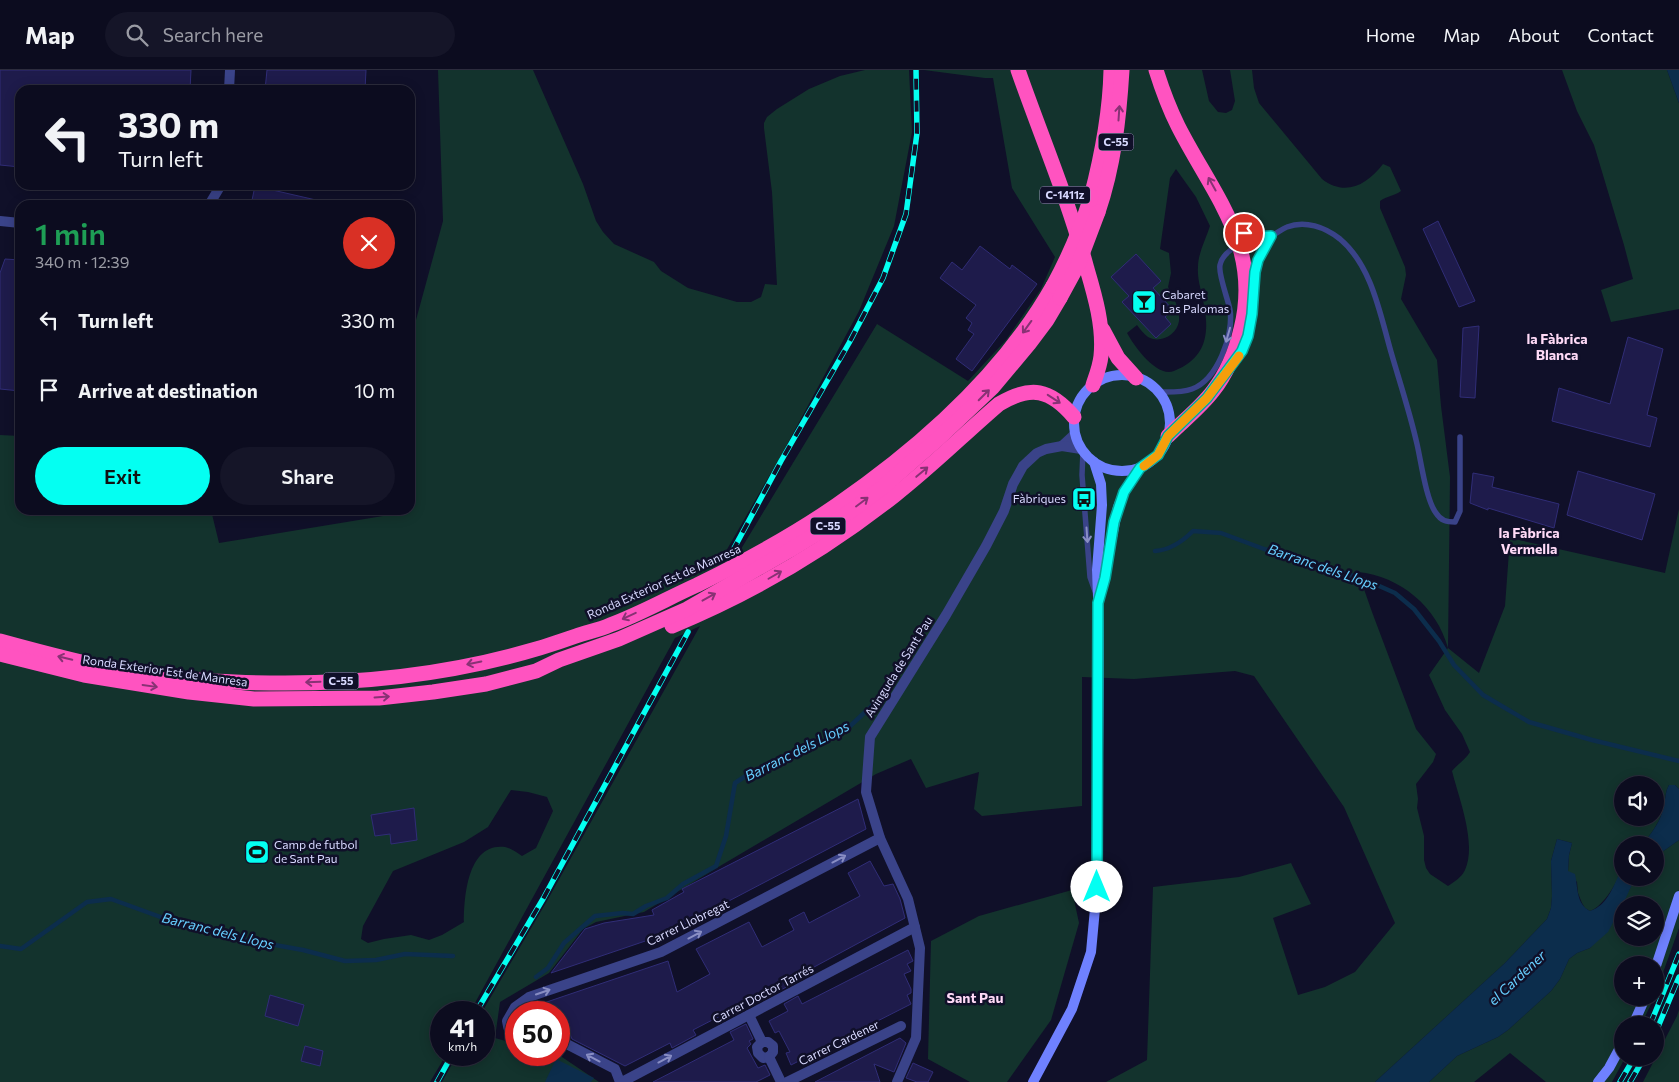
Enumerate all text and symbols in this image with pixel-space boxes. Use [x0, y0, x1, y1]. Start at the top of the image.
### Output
search box [105, 12, 455, 57]
text: Map [25, 20, 75, 49]
icon: search [123, 21, 151, 49]
text: Search here [163, 23, 263, 46]
text: Home [1366, 24, 1415, 46]
text: Map [1443, 24, 1480, 46]
text: About [1508, 24, 1560, 46]
text: Contact [1588, 24, 1654, 46]
text: 330 m [118, 102, 219, 145]
icon: left [35, 105, 100, 170]
one-way arrow [1115, 105, 1124, 121]
road number: C-55 [1098, 134, 1134, 150]
text: Turn left [118, 145, 203, 172]
one-way arrow [1206, 178, 1216, 192]
road number: C-1411z [1040, 186, 1090, 204]
pin [1223, 212, 1265, 254]
text: 1 min [35, 214, 106, 251]
button: close [343, 217, 395, 269]
icon: arrive [1230, 219, 1258, 247]
text: 340 m · 12:39 [35, 252, 129, 271]
place label: Cabaret Las Palomas [1162, 287, 1229, 315]
bar icon: Cabaret Las Palomas [1131, 289, 1157, 315]
icon: left [35, 306, 63, 334]
text: Turn left [78, 309, 153, 332]
text: 330 m [341, 309, 395, 332]
one-way arrow [1022, 320, 1032, 334]
one-way arrow [1223, 326, 1233, 342]
district label: la Fàbrica Blanca [1526, 330, 1588, 363]
icon: arrive [35, 376, 63, 404]
text: Arrive at destination [78, 379, 258, 402]
text: 10 m [354, 379, 395, 402]
one-way arrow [978, 389, 990, 401]
one-way arrow [1047, 394, 1061, 404]
button: Exit [35, 447, 210, 505]
button: Share [220, 447, 395, 505]
one-way arrow [916, 467, 929, 478]
bus stop icon: Fàbriques [1071, 486, 1097, 512]
place label: Fàbriques [1013, 491, 1066, 505]
one-way arrow [855, 497, 868, 508]
road number: C-55 [810, 518, 846, 534]
district label: la Fàbrica Vermella [1498, 524, 1560, 557]
one-way arrow [1082, 527, 1091, 543]
water label: Barranc dels Llops [1266, 540, 1380, 593]
street label: Ronda Exterior Est de Manresa [585, 541, 742, 621]
one-way arrow [767, 570, 782, 579]
one-way arrow [701, 591, 716, 601]
one-way arrow [622, 612, 637, 622]
street label: Avinguda de Sant Pau [861, 614, 935, 719]
street label: Ronda Exterior Est de Manresa [82, 651, 249, 689]
one-way arrow [58, 653, 74, 662]
one-way arrow [466, 659, 482, 669]
road number: C-55 [324, 672, 358, 690]
one-way arrow [305, 678, 321, 687]
one-way arrow [142, 681, 158, 691]
one-way arrow [374, 692, 390, 702]
water label: Barranc dels Llops [742, 717, 852, 784]
map controls [1614, 776, 1664, 1066]
button: sound [1614, 776, 1664, 826]
button: search [1614, 836, 1664, 886]
place label: Camp de futbol de Sant Pau [274, 837, 358, 865]
sports icon: Camp de futbol de Sant Pau [244, 839, 270, 865]
one-way arrow [831, 854, 846, 863]
position arrow [1070, 860, 1122, 912]
street label: Carrer Llobregat [644, 896, 731, 948]
button: layers [1614, 896, 1664, 946]
water label: Barranc dels Llops [160, 908, 276, 953]
one-way arrow [687, 930, 702, 939]
water label: el Cardener [1484, 946, 1549, 1009]
button: + [1614, 956, 1664, 1006]
street label: Carrer Doctor Tarrés [710, 961, 815, 1026]
one-way arrow [535, 987, 551, 996]
district label: Sant Pau [947, 989, 1003, 1006]
speed limit sign: 50 [505, 1001, 570, 1066]
text: 41 [450, 1012, 475, 1042]
button: − [1614, 1016, 1664, 1066]
street label: Carrer Cardener [796, 1017, 881, 1068]
text: km/h [448, 1039, 477, 1053]
one-way arrow [586, 1053, 601, 1062]
one-way arrow [657, 1054, 672, 1063]

